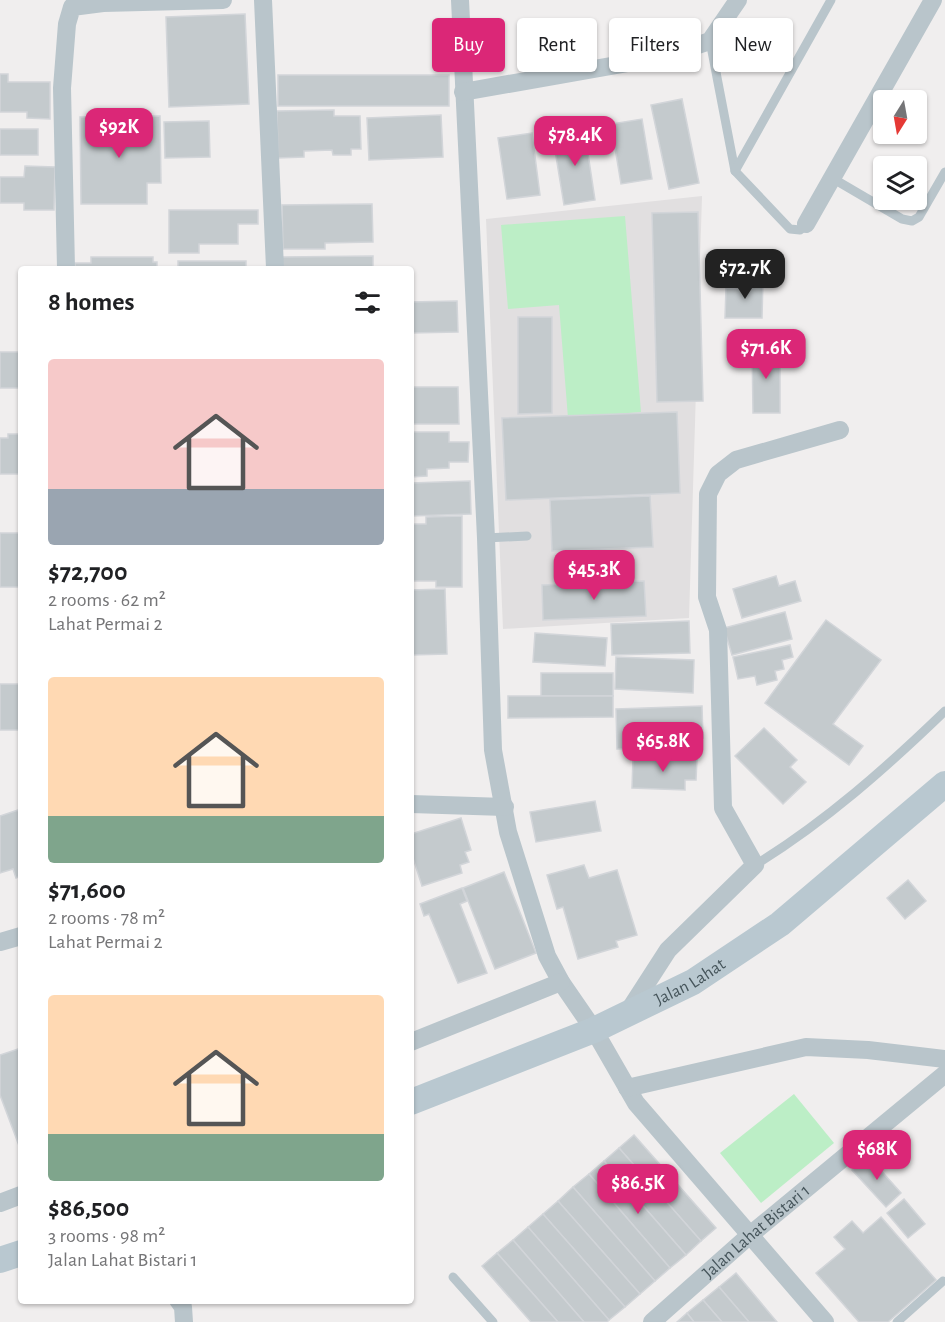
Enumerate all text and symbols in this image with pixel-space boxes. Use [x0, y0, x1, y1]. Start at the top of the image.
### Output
chip: Buy [432, 18, 505, 72]
chip: Rent [517, 18, 597, 72]
chip: Filters [609, 18, 701, 72]
chip: New [713, 18, 793, 72]
north arrow [873, 90, 927, 144]
map controls [873, 90, 927, 210]
pin: $92K [83, 108, 155, 159]
pin: $78.4K [526, 116, 624, 167]
text: $92K [99, 117, 139, 137]
text: $78.4K [548, 125, 602, 145]
button: layers [873, 156, 927, 210]
pin: $72.7K [696, 249, 794, 300]
text: $72.7K [719, 258, 771, 278]
icon: filters [351, 286, 384, 319]
text: 8 homes [48, 289, 135, 315]
pin: $71.6K [717, 329, 815, 380]
text: $71.6K [741, 338, 791, 358]
icon: home [162, 398, 270, 506]
pin: $45.3K [545, 550, 643, 601]
text: $72,700 [48, 559, 127, 585]
text: $45.3K [568, 559, 620, 579]
text: 2 rooms · 62 m² [48, 590, 166, 610]
text: Lahat Permai 2 [48, 614, 163, 634]
icon: home [162, 716, 270, 824]
pin: $65.8K [614, 722, 712, 773]
text: $65.8K [636, 731, 690, 751]
text: $71,600 [48, 877, 126, 903]
text: 2 rooms · 78 m² [48, 908, 165, 928]
text: Lahat Permai 2 [48, 932, 163, 952]
street label: Jalan Lahat [652, 955, 729, 1009]
icon: home [162, 1034, 270, 1142]
pin: $68K [841, 1130, 913, 1181]
text: $68K [857, 1139, 897, 1159]
pin: $86.5K [589, 1164, 687, 1215]
text: $86.5K [611, 1173, 665, 1193]
street label: Jalan Lahat Bistari 1 [700, 1182, 814, 1283]
text: $86,500 [48, 1195, 129, 1221]
text: 3 rooms · 98 m² [48, 1226, 165, 1246]
text: Jalan Lahat Bistari 1 [48, 1250, 197, 1270]

